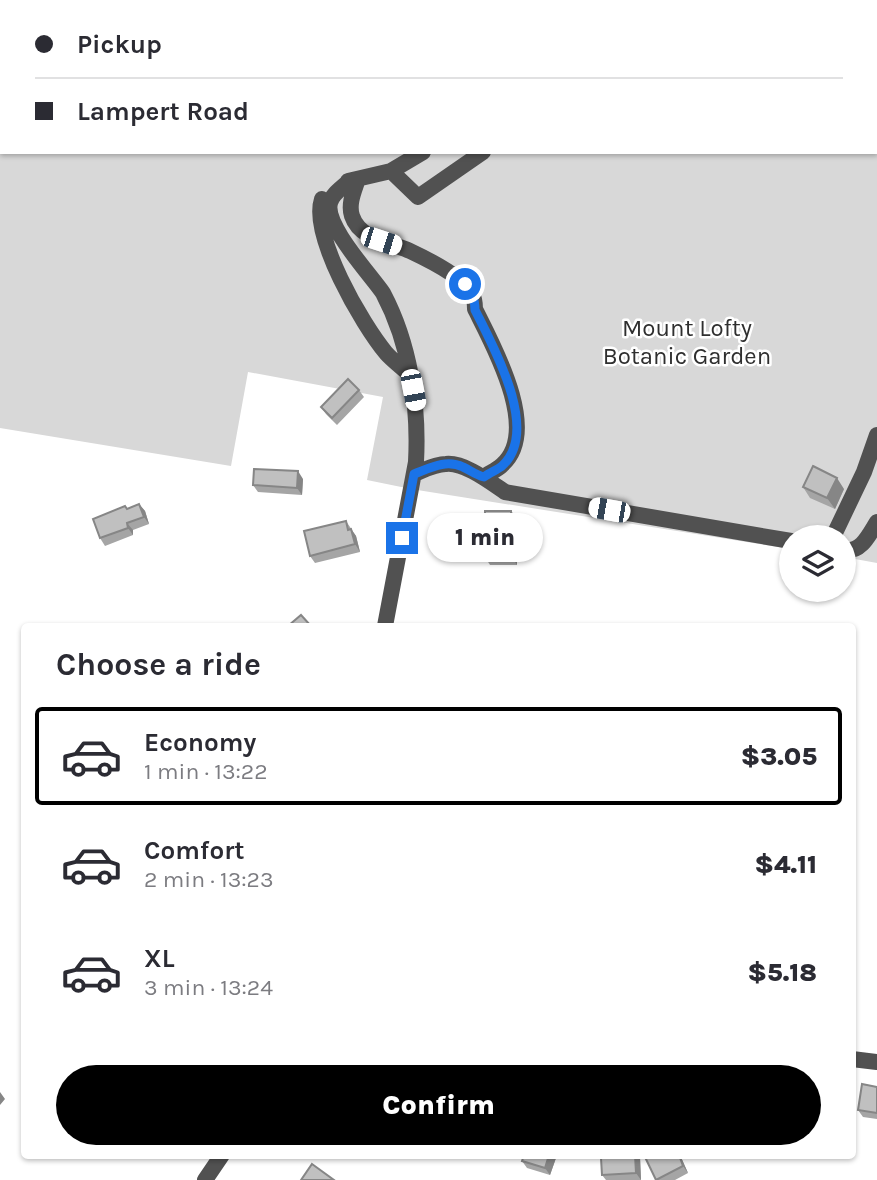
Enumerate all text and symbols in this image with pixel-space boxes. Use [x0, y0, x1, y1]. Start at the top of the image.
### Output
text: Pickup [77, 29, 162, 60]
text: Lampert Road [77, 96, 249, 127]
car [358, 225, 405, 257]
route start [449, 268, 481, 300]
park label: Mount Lofty Botanic Garden [603, 314, 771, 370]
car [399, 367, 428, 413]
car [587, 496, 632, 524]
callout: 1 min [426, 514, 542, 562]
route end [386, 522, 418, 554]
text: 1 min [455, 524, 515, 551]
map controls [779, 525, 856, 602]
button: layers [779, 525, 856, 602]
text: Choose a ride [56, 646, 261, 683]
icon: car [60, 725, 123, 788]
text: Economy [144, 727, 256, 758]
text: $3.05 [741, 741, 817, 772]
text: 1 min · 13:22 [144, 758, 268, 785]
icon: car [60, 833, 123, 896]
text: Comfort [144, 835, 245, 866]
text: $4.11 [754, 849, 817, 880]
text: 2 min · 13:23 [144, 866, 273, 893]
icon: car [60, 941, 123, 1004]
text: XL [144, 943, 175, 974]
text: $5.18 [748, 957, 817, 988]
text: 3 min · 13:24 [144, 974, 273, 1001]
button: Confirm [56, 1065, 821, 1145]

